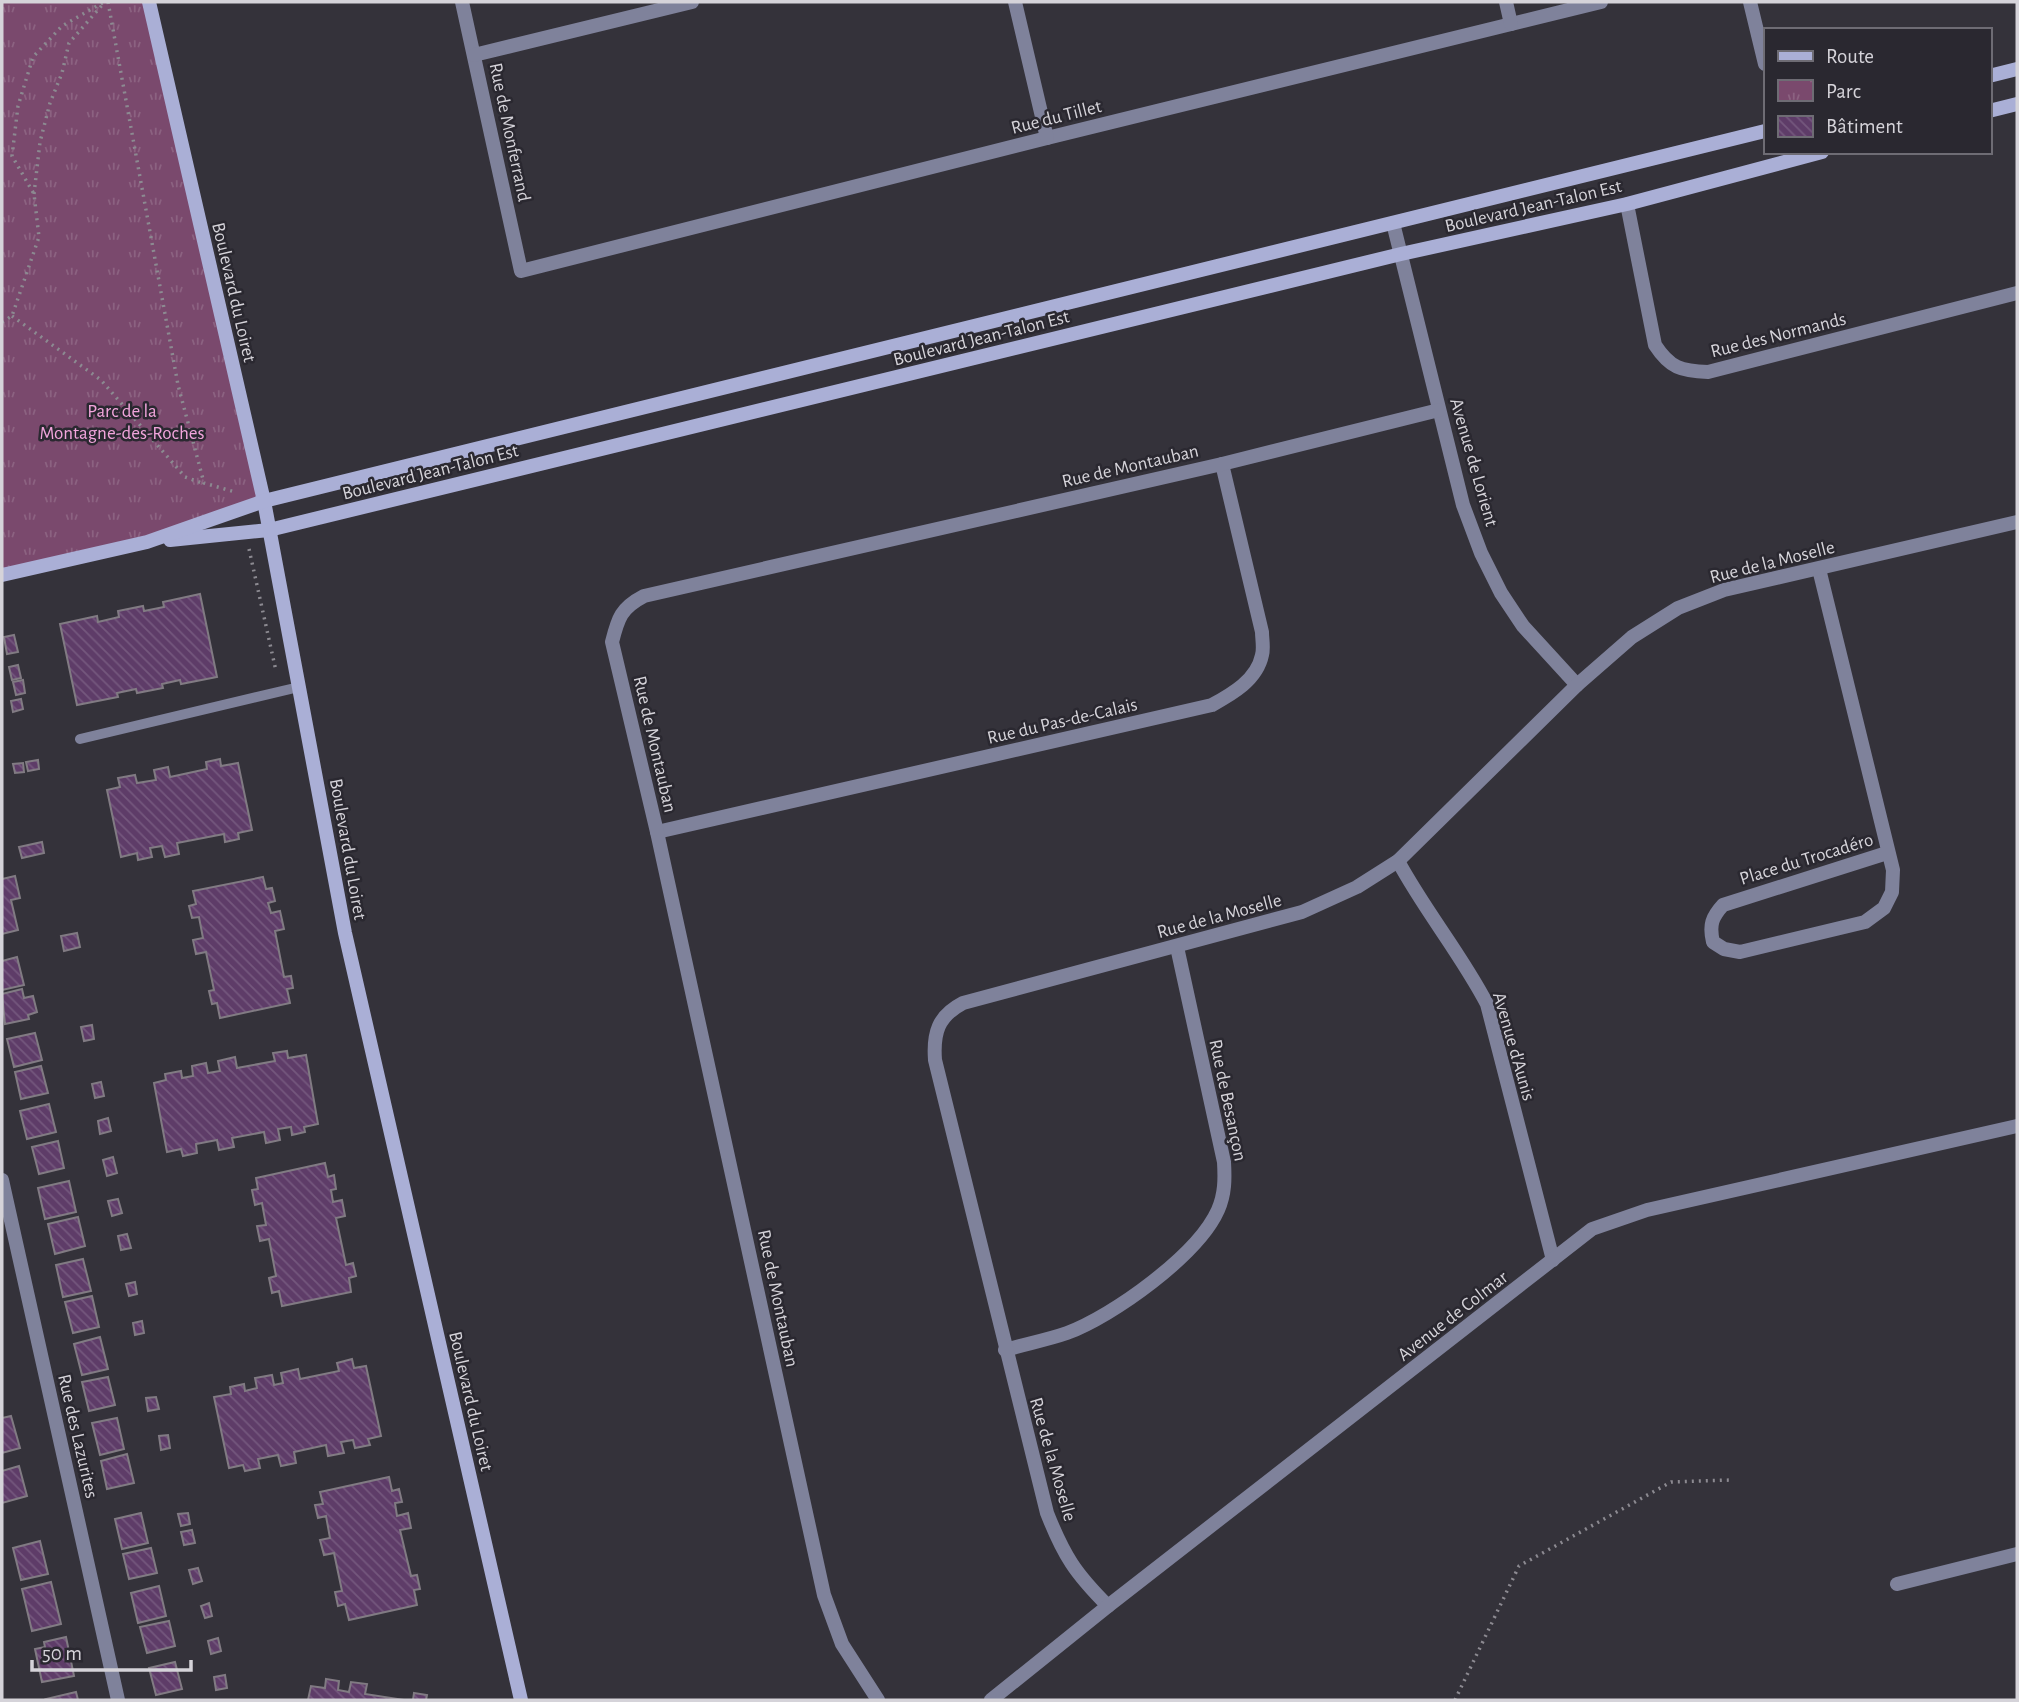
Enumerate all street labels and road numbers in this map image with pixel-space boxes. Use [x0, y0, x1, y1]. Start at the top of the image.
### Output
street label: Rue de Monferrand [486, 61, 534, 204]
street label: Rue du Tillet [1009, 97, 1104, 138]
street label: Boulevard Jean-Talon Est [1443, 177, 1624, 236]
street label: Boulevard du Loiret [208, 220, 259, 364]
street label: Boulevard Jean-Talon Est [891, 307, 1071, 370]
street label: Rue des Normands [1709, 309, 1848, 361]
street label: Avenue de Lorient [1446, 396, 1501, 529]
street label: Boulevard Jean-Talon Est [340, 441, 520, 504]
street label: Rue de Montauban [1060, 441, 1201, 491]
street label: Rue de la Moselle [1708, 538, 1837, 587]
street label: Rue de Montauban [630, 674, 680, 815]
street label: Rue du Pas-de-Calais [985, 695, 1139, 748]
street label: Boulevard du Loiret [326, 777, 369, 921]
street label: Place du Trocadéro [1737, 830, 1876, 889]
street label: Rue de la Moselle [1155, 891, 1284, 942]
street label: Avenue d'Aunis [1489, 990, 1538, 1103]
street label: Rue de Besançon [1205, 1038, 1250, 1163]
street label: Rue de Montauban [754, 1228, 801, 1369]
street label: Avenue de Colmar [1394, 1268, 1511, 1365]
street label: Boulevard du Loiret [445, 1329, 496, 1473]
street label: Rue des Lazurites [54, 1372, 101, 1500]
street label: Rue de la Moselle [1026, 1395, 1079, 1524]

